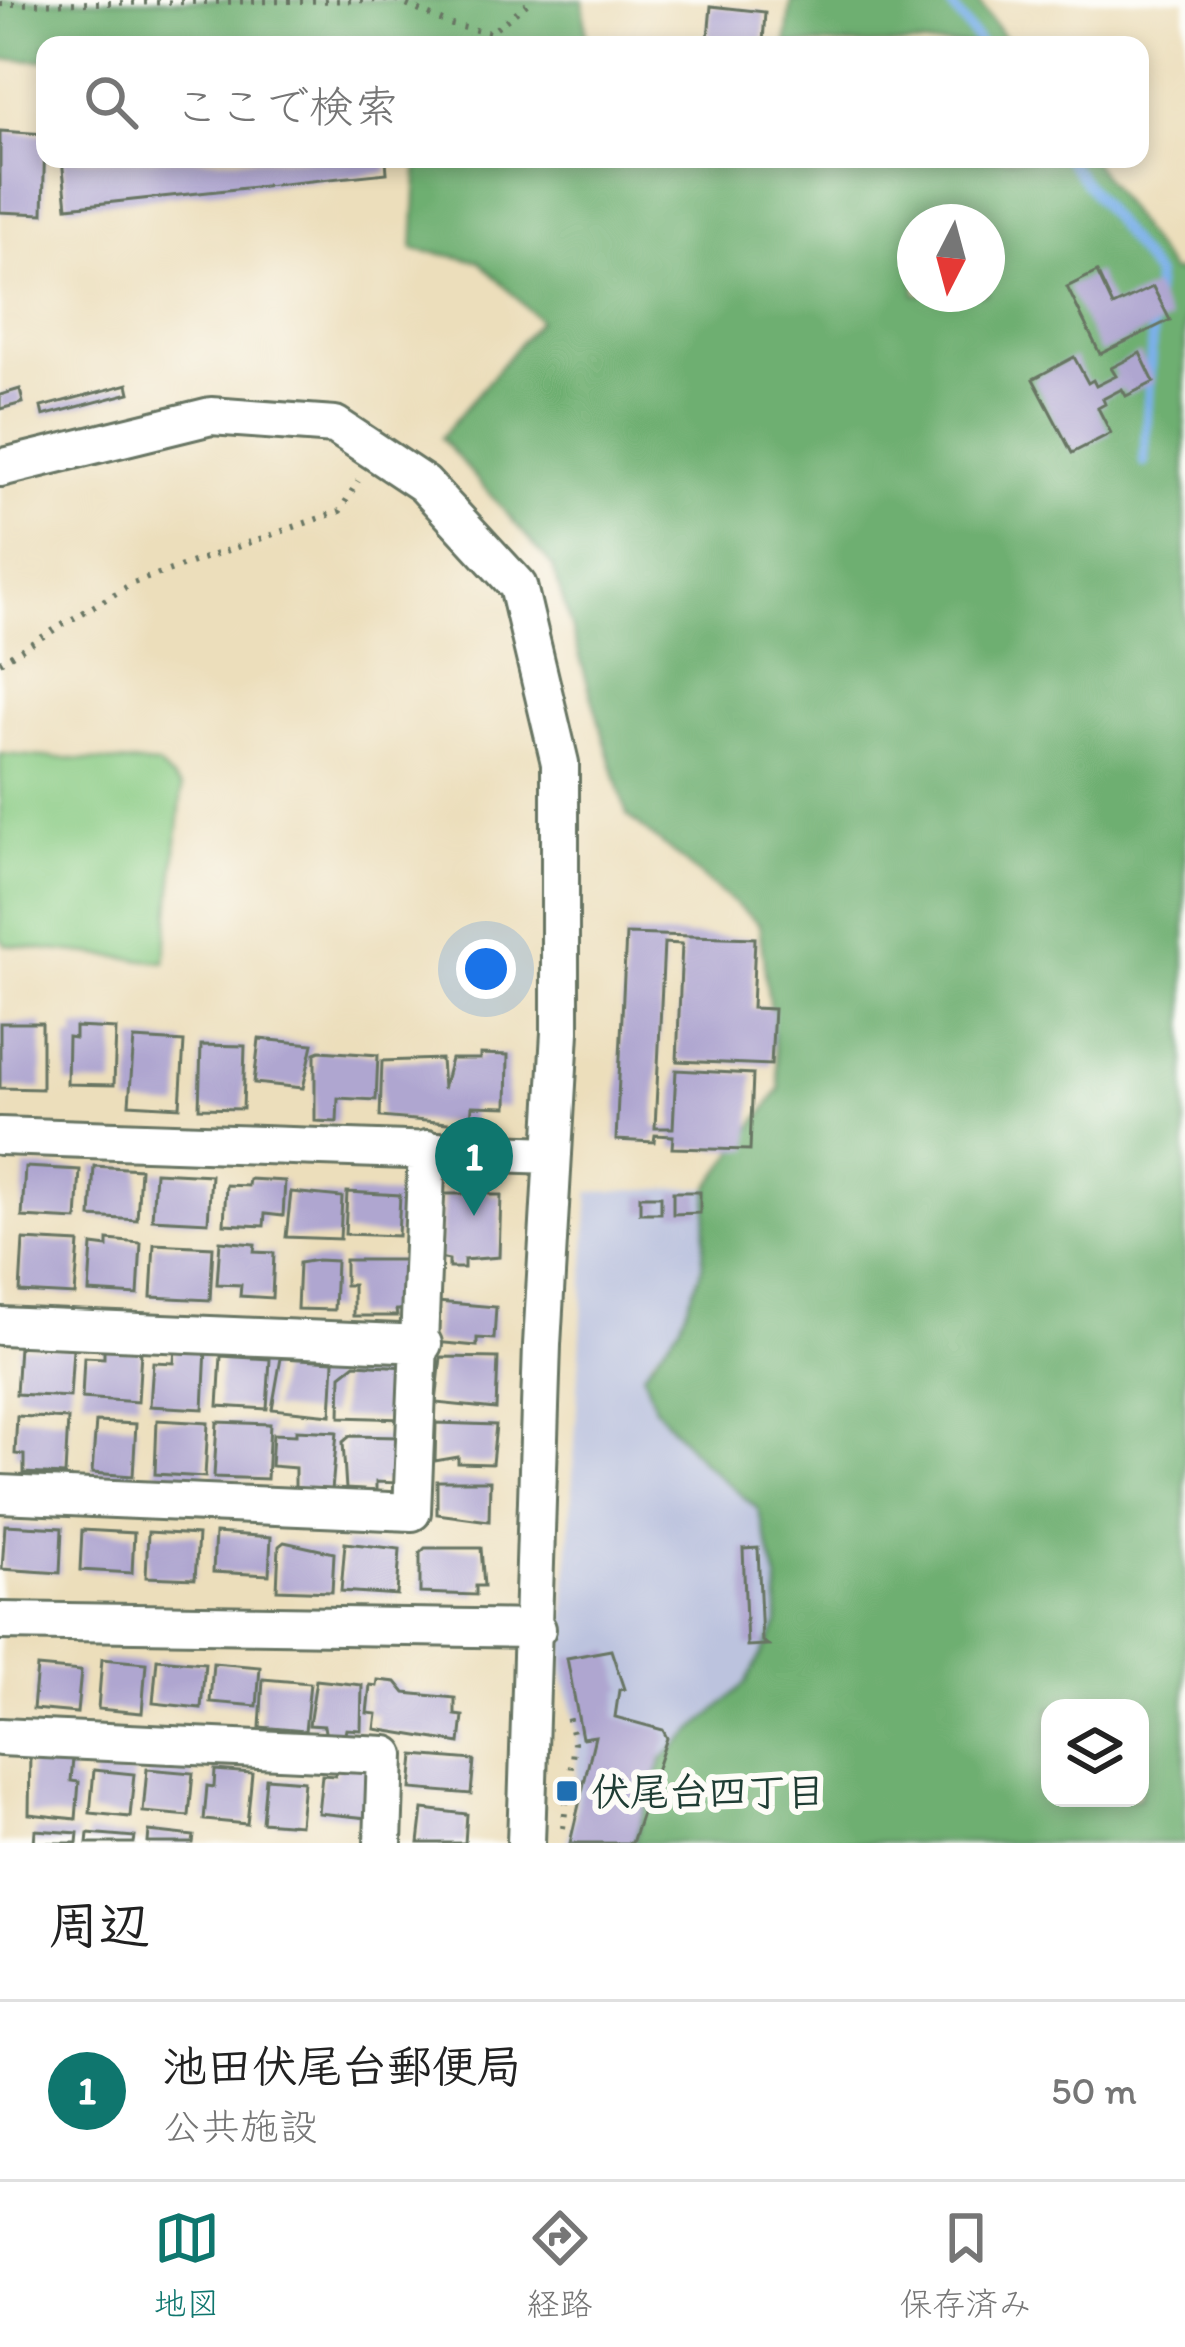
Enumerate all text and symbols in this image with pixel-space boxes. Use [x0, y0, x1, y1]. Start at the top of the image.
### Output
search box [36, 36, 1149, 168]
icon: search [78, 69, 144, 135]
text: ここで検索 [174, 79, 399, 133]
north arrow [897, 204, 1005, 312]
your location [456, 939, 516, 999]
pin: 1 [435, 1117, 513, 1216]
map controls [1041, 1699, 1149, 1807]
button: layers [1041, 1699, 1149, 1807]
place label: 伏尾台四丁目 [591, 1768, 825, 1815]
marker: 伏尾台四丁目 [554, 1778, 580, 1804]
text: 周辺 [48, 1895, 150, 1956]
text: 池田伏尾台郵便局 [162, 2039, 522, 2093]
text: 1 [78, 2067, 96, 2114]
text: 50 m [1051, 2067, 1137, 2114]
text: 公共施設 [162, 2103, 318, 2150]
tab: 地図 [154, 2205, 220, 2325]
tab: 経路 [527, 2205, 593, 2325]
tab: 保存済み [900, 2205, 1032, 2325]

